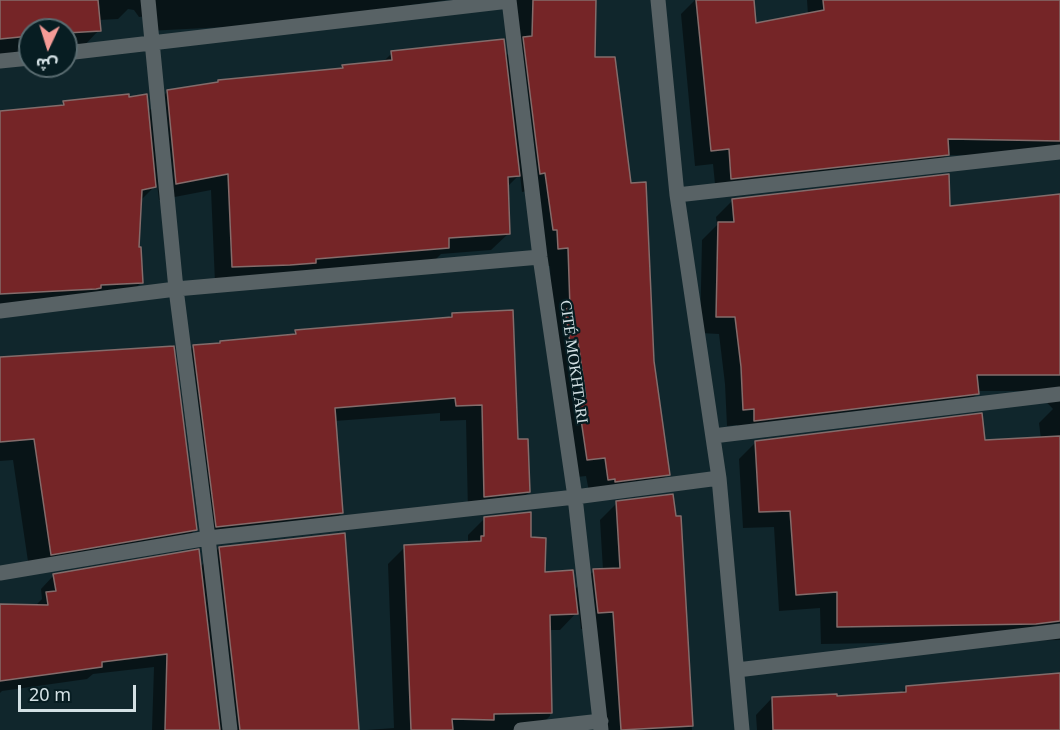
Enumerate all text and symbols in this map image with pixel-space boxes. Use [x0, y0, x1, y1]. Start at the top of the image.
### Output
north arrow [18, 18, 78, 78]
text: ش [35, 46, 59, 82]
street label: CITÉ MOKHTARI [555, 301, 591, 423]
scale bar [21, 673, 140, 711]
text: 20 m [29, 676, 71, 714]

